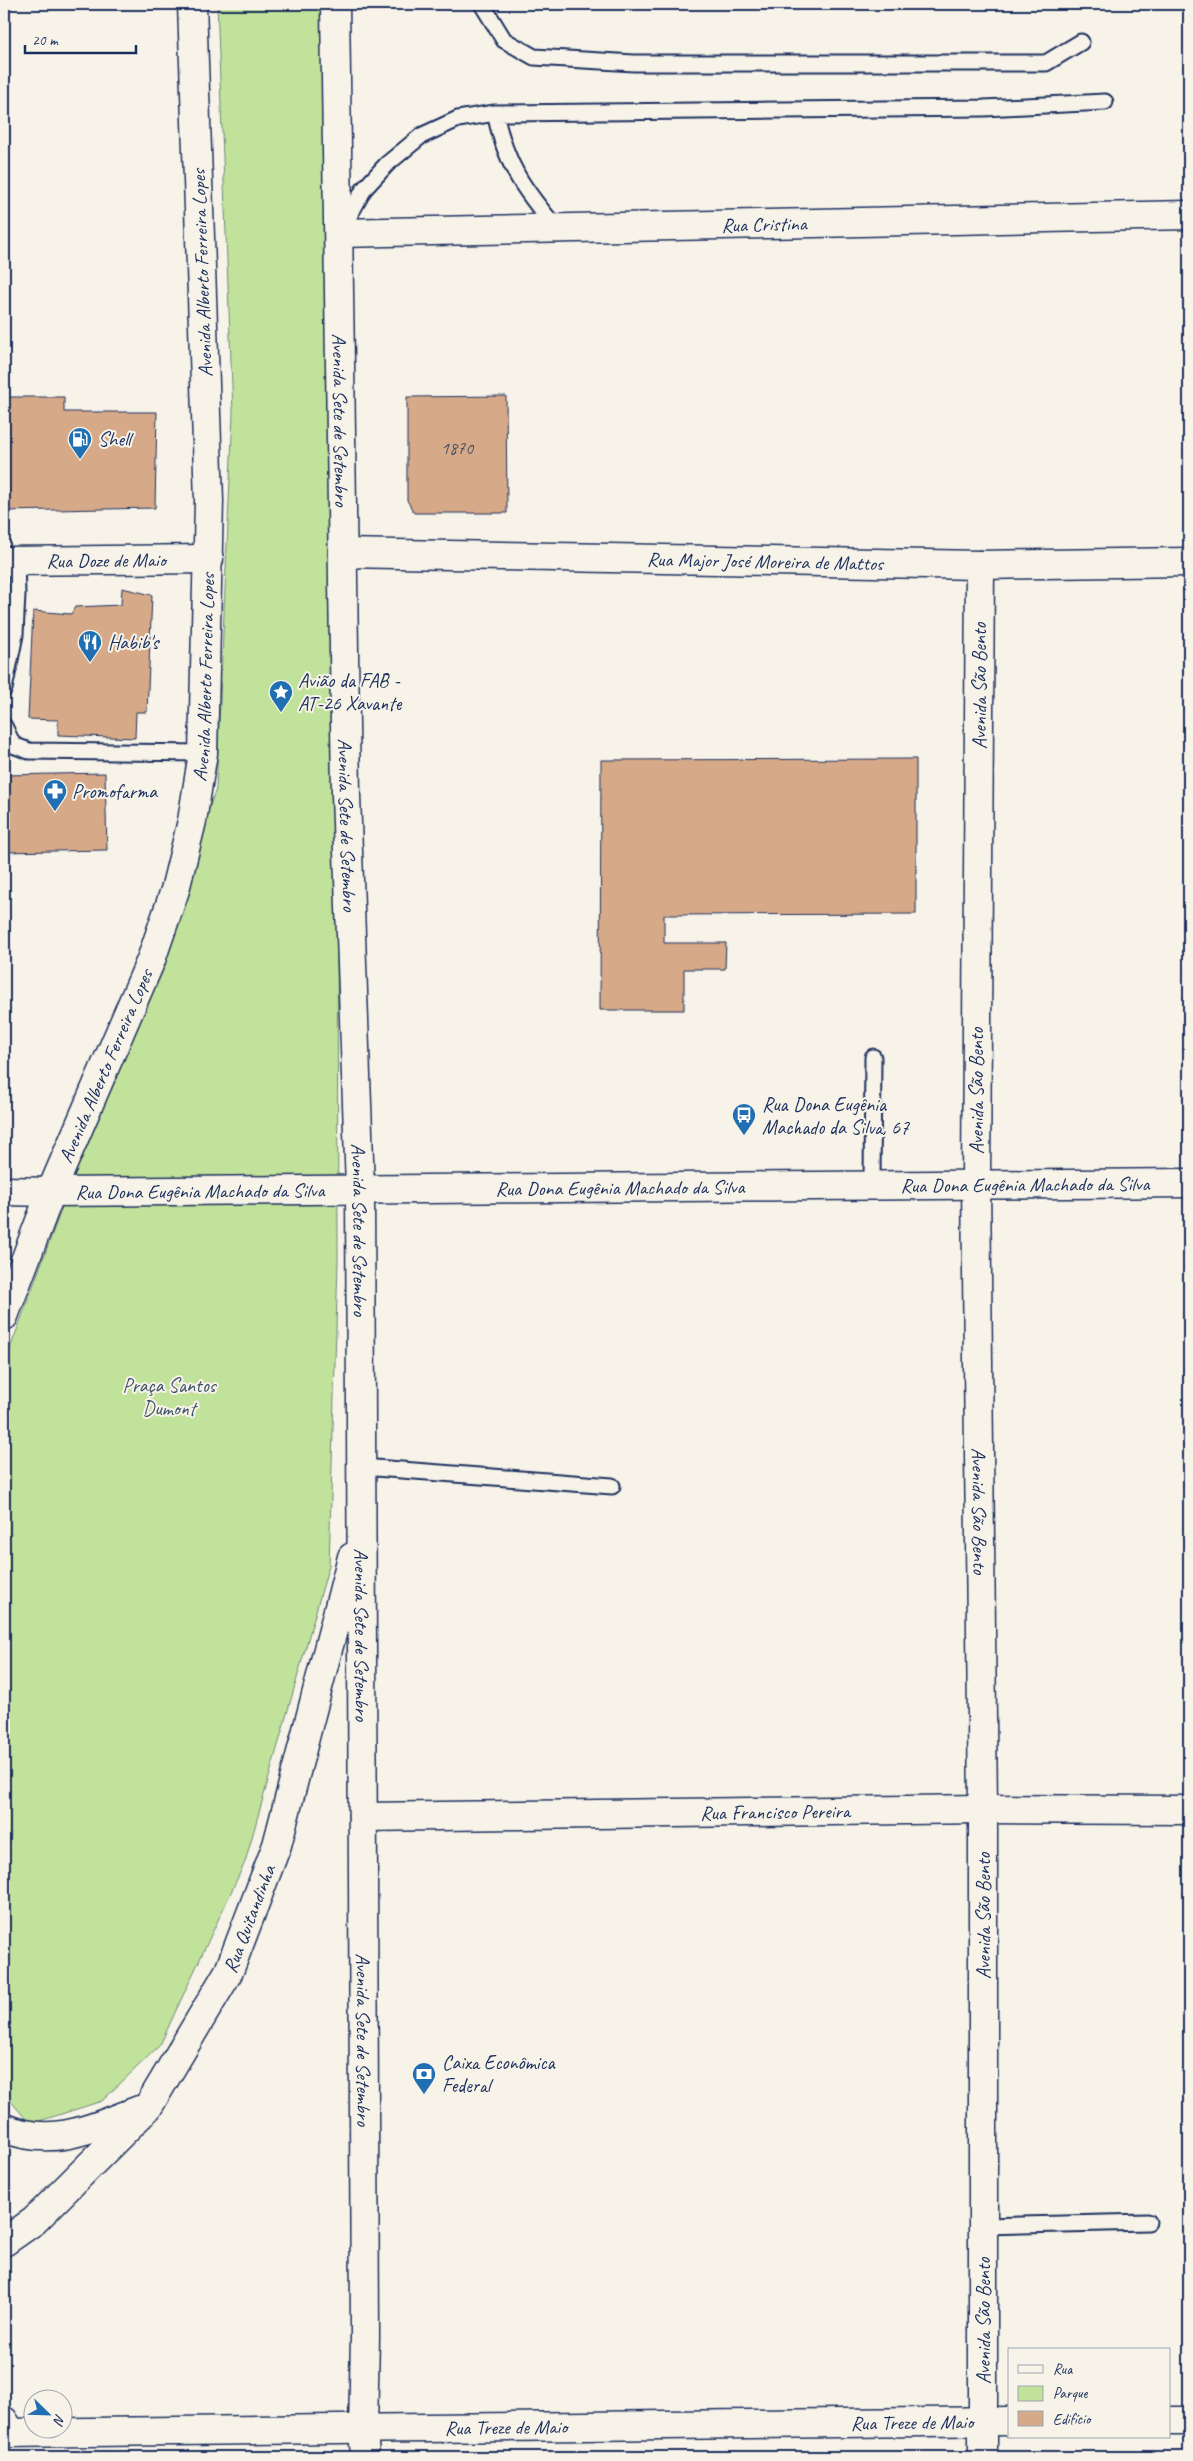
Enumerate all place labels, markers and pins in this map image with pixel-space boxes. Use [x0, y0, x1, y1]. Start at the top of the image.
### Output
fuel station icon: Shell [67, 426, 93, 460]
place label: Shell [98, 427, 134, 452]
restaurant icon: Habib's [77, 629, 103, 663]
place label: Habib's [108, 630, 160, 655]
place label: Avião da FAB - AT-26 Xavante [298, 668, 403, 716]
place icon: Avião da FAB - AT-26 Xavante [268, 679, 294, 713]
pharmacy icon: Promofarma [42, 778, 68, 812]
place label: Promofarma [72, 779, 158, 804]
place label: Rua Dona Eugênia Machado da Silva, 67 [762, 1092, 910, 1140]
bus stop icon: Rua Dona Eugênia Machado da Silva, 67 [731, 1102, 757, 1136]
place label: Caixa Econômica Federal [442, 2050, 556, 2098]
bank icon: Caixa Econômica Federal [411, 2061, 437, 2095]

